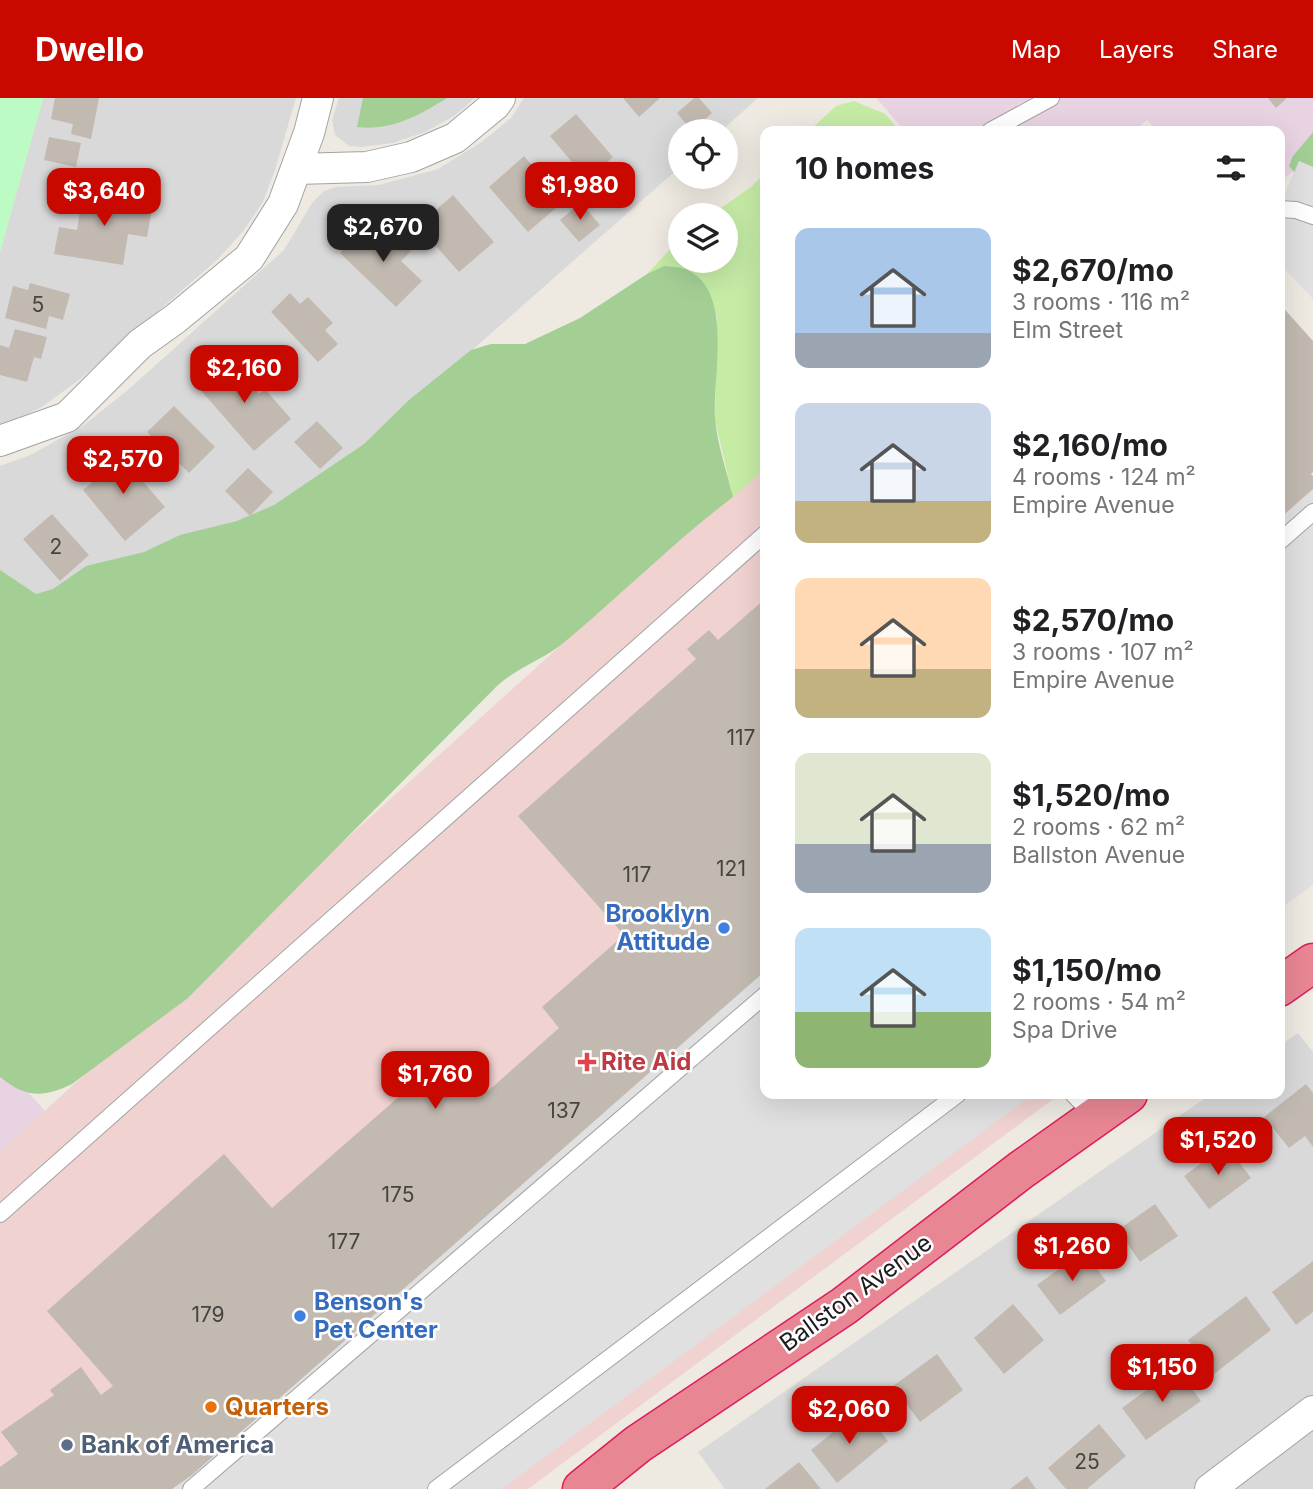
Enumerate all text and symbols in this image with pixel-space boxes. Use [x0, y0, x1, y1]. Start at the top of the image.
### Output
text: Dwello [35, 29, 144, 69]
text: Map [1011, 35, 1061, 64]
text: Layers [1099, 35, 1174, 64]
text: Share [1212, 35, 1278, 64]
map controls [668, 119, 738, 273]
button: locate [668, 119, 738, 189]
icon: filters [1212, 149, 1250, 187]
text: 10 homes [795, 150, 934, 186]
pin: $1,980 [523, 162, 637, 222]
pin: $3,640 [47, 169, 161, 228]
text: $1,980 [541, 171, 619, 199]
text: $3,640 [63, 177, 145, 205]
button: layers [668, 203, 738, 273]
pin: $2,670 [326, 204, 440, 264]
text: $2,670 [343, 213, 423, 241]
text: $2,670/mo [1012, 252, 1174, 288]
icon: home [851, 256, 935, 340]
text: 3 rooms · 116 m² [1012, 288, 1190, 316]
house number: 5 [32, 292, 44, 317]
text: Elm Street [1012, 316, 1123, 344]
pin: $2,160 [187, 345, 301, 405]
text: $2,160 [206, 354, 282, 382]
text: $2,160/mo [1012, 427, 1168, 463]
icon: home [851, 431, 935, 515]
pin: $2,570 [66, 436, 180, 496]
text: $2,570 [83, 445, 163, 473]
text: 4 rooms · 124 m² [1012, 463, 1196, 491]
text: Empire Avenue [1012, 491, 1175, 519]
house number: 2 [50, 534, 62, 559]
text: $2,570/mo [1012, 602, 1174, 638]
icon: home [851, 606, 935, 690]
text: 3 rooms · 107 m² [1012, 638, 1194, 666]
text: Empire Avenue [1012, 666, 1175, 694]
house number: 117 [727, 725, 755, 750]
text: $1,520/mo [1012, 777, 1170, 813]
icon: home [851, 781, 935, 865]
text: 2 rooms · 62 m² [1012, 813, 1185, 841]
text: Ballston Avenue [1012, 841, 1185, 869]
house number: 121 [716, 856, 746, 881]
house number: 117 [623, 862, 651, 887]
place label: Brooklyn Attitude [605, 899, 710, 956]
marker: Brooklyn Attitude [716, 920, 732, 936]
text: $1,150/mo [1012, 952, 1162, 988]
icon: home [851, 956, 935, 1040]
text: 2 rooms · 54 m² [1012, 988, 1186, 1016]
text: Spa Drive [1012, 1016, 1118, 1044]
place label: Rite Aid [601, 1047, 691, 1076]
pin: $1,760 [378, 1052, 492, 1111]
marker: Rite Aid [579, 1054, 595, 1070]
text: $1,760 [397, 1060, 473, 1088]
house number: 137 [547, 1098, 581, 1123]
pin: $1,520 [1161, 1118, 1275, 1177]
text: $1,520 [1179, 1126, 1257, 1154]
house number: 175 [382, 1182, 415, 1207]
pin: $1,260 [1015, 1224, 1129, 1283]
street label: Ballston Avenue [774, 1228, 937, 1357]
house number: 177 [328, 1229, 360, 1254]
text: $1,260 [1033, 1232, 1111, 1260]
place label: Benson's Pet Center [314, 1287, 438, 1344]
house number: 179 [191, 1302, 225, 1327]
marker: Benson's Pet Center [292, 1308, 308, 1324]
pin: $1,150 [1105, 1344, 1219, 1404]
text: $1,150 [1127, 1353, 1197, 1381]
pin: $2,060 [792, 1386, 906, 1446]
place label: Quarters [225, 1392, 329, 1421]
text: $2,060 [808, 1395, 890, 1423]
marker: Quarters [203, 1399, 219, 1415]
place label: Bank of America [81, 1430, 274, 1459]
marker: Bank of America [59, 1437, 75, 1453]
house number: 25 [1074, 1449, 1100, 1474]

